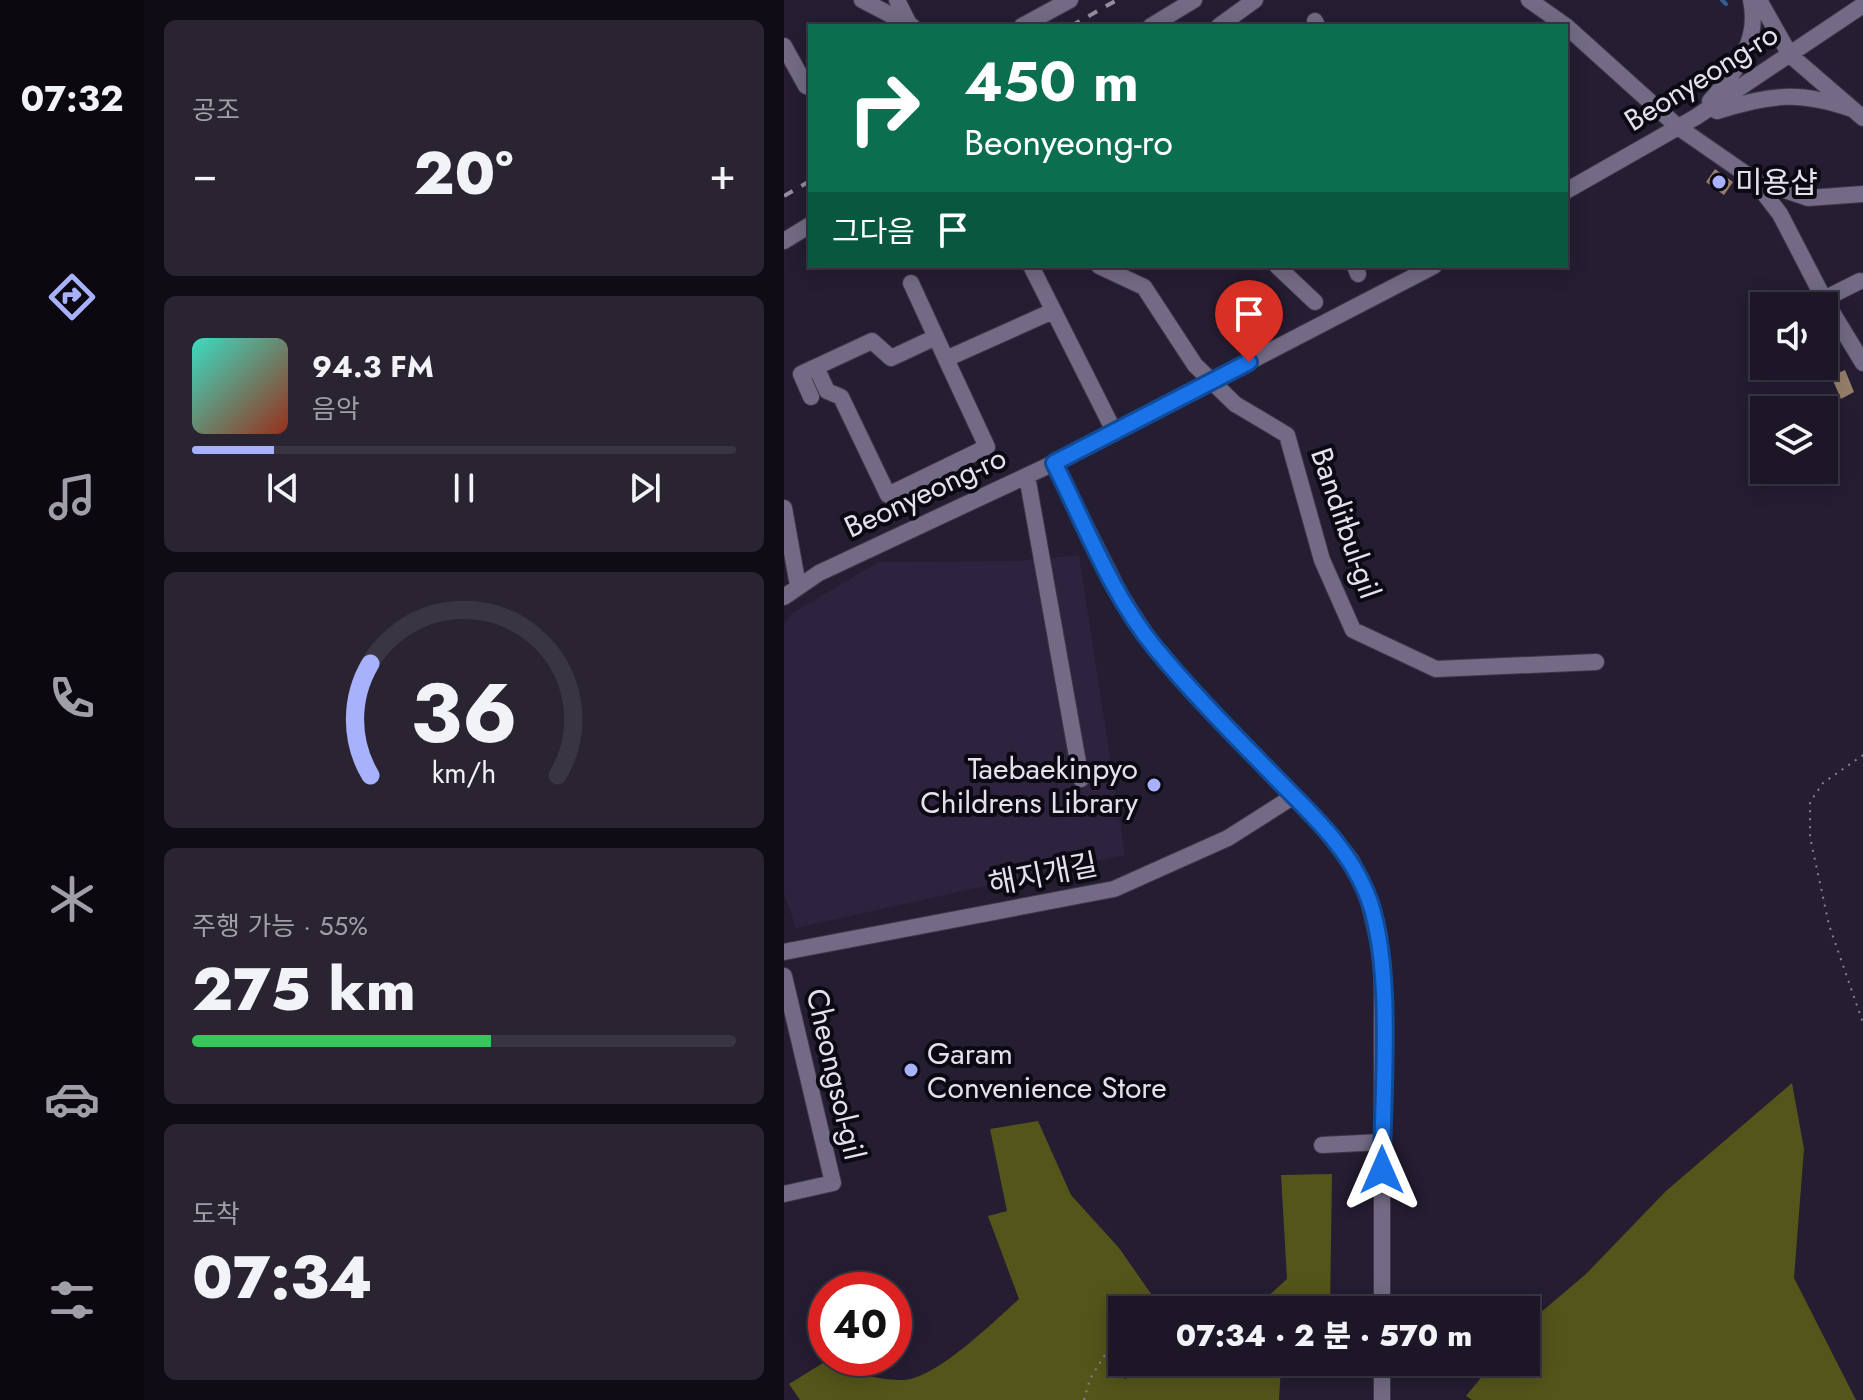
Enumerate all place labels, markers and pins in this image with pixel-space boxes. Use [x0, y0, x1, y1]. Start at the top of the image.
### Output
place label: 미용샵 [1735, 161, 1818, 204]
marker: 미용샵 [1710, 173, 1728, 191]
pin [1215, 280, 1283, 362]
place label: Taebaekinpyo Childrens Library [920, 747, 1139, 824]
marker: Taebaekinpyo Childrens Library [1145, 776, 1163, 794]
place label: Garam Convenience Store [927, 1032, 1167, 1109]
marker: Garam Convenience Store [902, 1061, 920, 1079]

